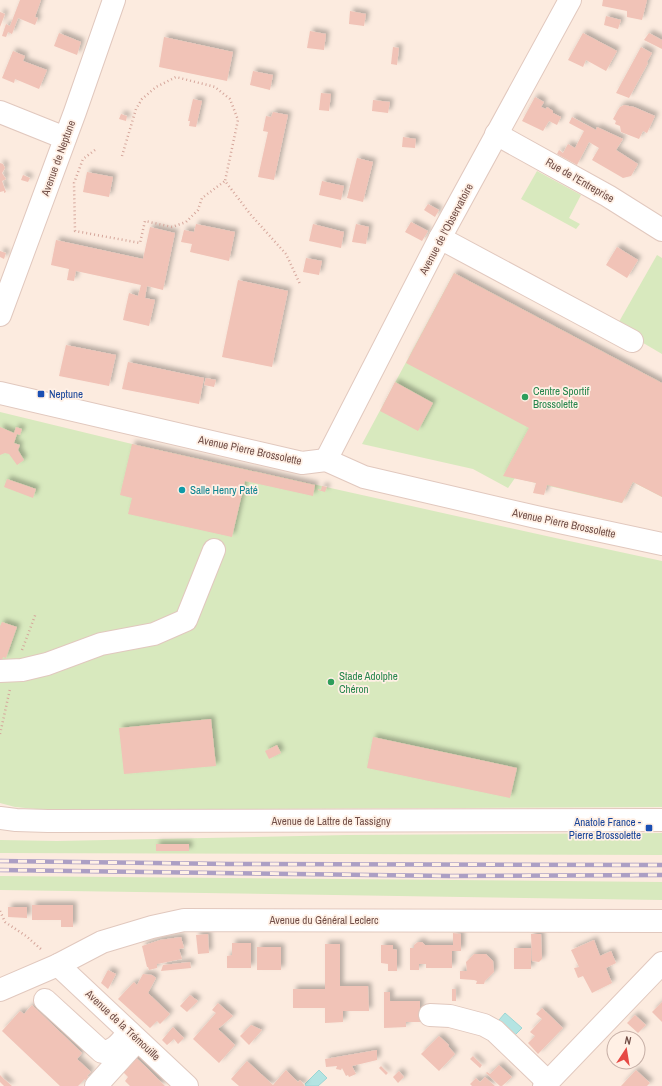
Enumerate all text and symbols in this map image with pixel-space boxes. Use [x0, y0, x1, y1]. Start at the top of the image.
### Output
street label: Avenue de Neptune [37, 118, 78, 199]
street label: Rue de l'Entreprise [543, 155, 617, 205]
street label: Avenue de l'Observatoire [416, 181, 476, 278]
place label: Centre Sportif Brossolette [533, 384, 590, 411]
place label: Neptune [49, 387, 83, 401]
marker: Neptune [36, 389, 46, 399]
marker: Centre Sportif Brossolette [520, 392, 530, 402]
street label: Avenue Pierre Brossolette [196, 432, 303, 468]
place label: Salle Henry Paté [190, 483, 258, 497]
marker: Salle Henry Paté [177, 485, 187, 495]
street label: Avenue Pierre Brossolette [510, 505, 617, 541]
place label: Stade Adolphe Chéron [339, 669, 398, 696]
marker: Stade Adolphe Chéron [326, 677, 336, 687]
street label: Avenue de Lattre de Tassigny [270, 814, 391, 828]
place label: Anatole France - Pierre Brossolette [569, 815, 641, 842]
marker: Anatole France - Pierre Brossolette [644, 823, 654, 833]
street label: Avenue du Général Leclerc [268, 913, 379, 927]
street label: Avenue de la Trémouille [82, 986, 163, 1063]
north arrow [606, 1030, 646, 1070]
text: N [623, 1033, 633, 1048]

